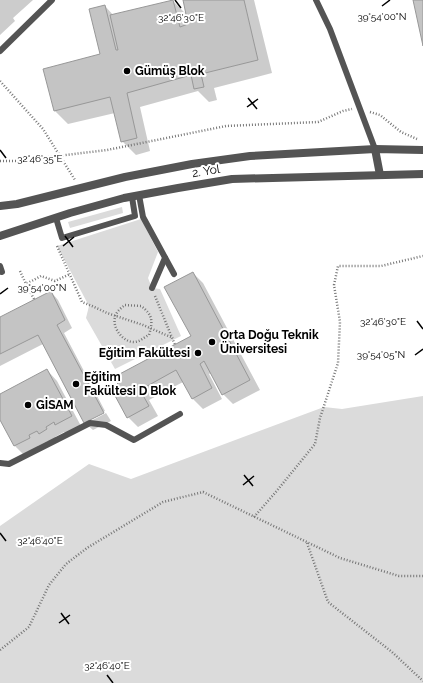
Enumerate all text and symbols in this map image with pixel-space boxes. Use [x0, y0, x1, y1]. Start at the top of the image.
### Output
text: 39°54'00"N [358, 11, 406, 22]
text: 32°46'30"E [158, 12, 204, 23]
place label: Gümüş Blok [135, 64, 205, 78]
marker: Gümüş Blok [122, 66, 132, 76]
text: 32°46'35"E [17, 153, 63, 164]
street label: 2. Yol [191, 162, 222, 180]
text: 39°54'00"N [18, 282, 66, 293]
text: 32°46'30"E [360, 316, 406, 327]
place label: Orta Doğu Teknik Üniversitesi [220, 328, 319, 356]
marker: Orta Doğu Teknik Üniversitesi [207, 337, 217, 347]
place label: Eğitim Fakültesi [99, 346, 190, 360]
marker: Eğitim Fakültesi [193, 348, 203, 358]
text: 39°54'05"N [357, 349, 405, 360]
place label: Eğitim Fakültesi D Blok [84, 370, 176, 398]
marker: Eğitim Fakültesi D Blok [71, 379, 81, 389]
place label: GİSAM [36, 397, 74, 412]
marker: GİSAM [23, 400, 33, 410]
text: 32°46'40"E [17, 535, 63, 546]
text: 32°46'40"E [84, 660, 130, 671]

